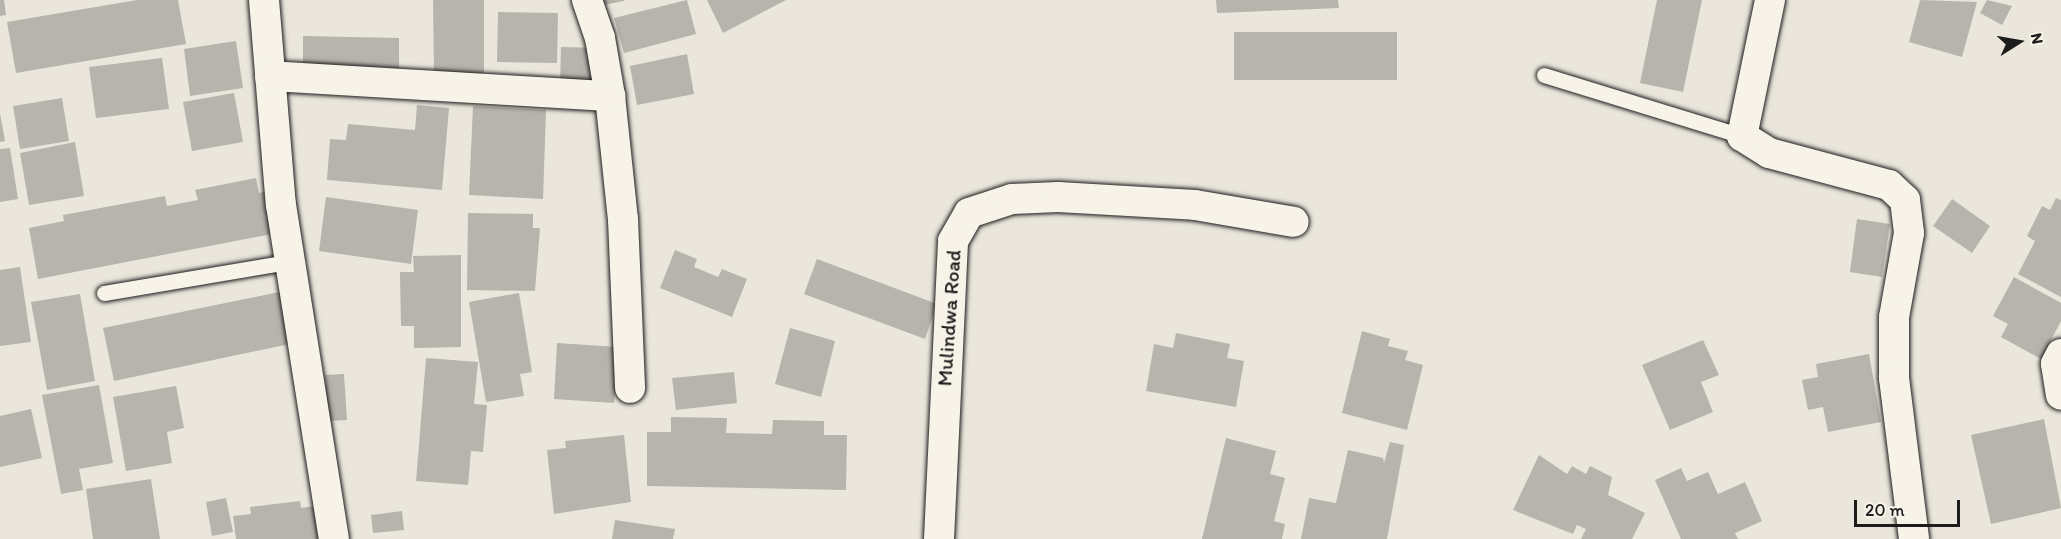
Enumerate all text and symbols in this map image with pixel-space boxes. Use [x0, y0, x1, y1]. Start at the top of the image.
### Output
north arrow [1989, 12, 2049, 72]
text: N [2027, 31, 2048, 46]
street label: Mulindwa Road [932, 249, 966, 387]
scale bar [1857, 488, 1964, 526]
text: 20 m [1865, 499, 1905, 521]

